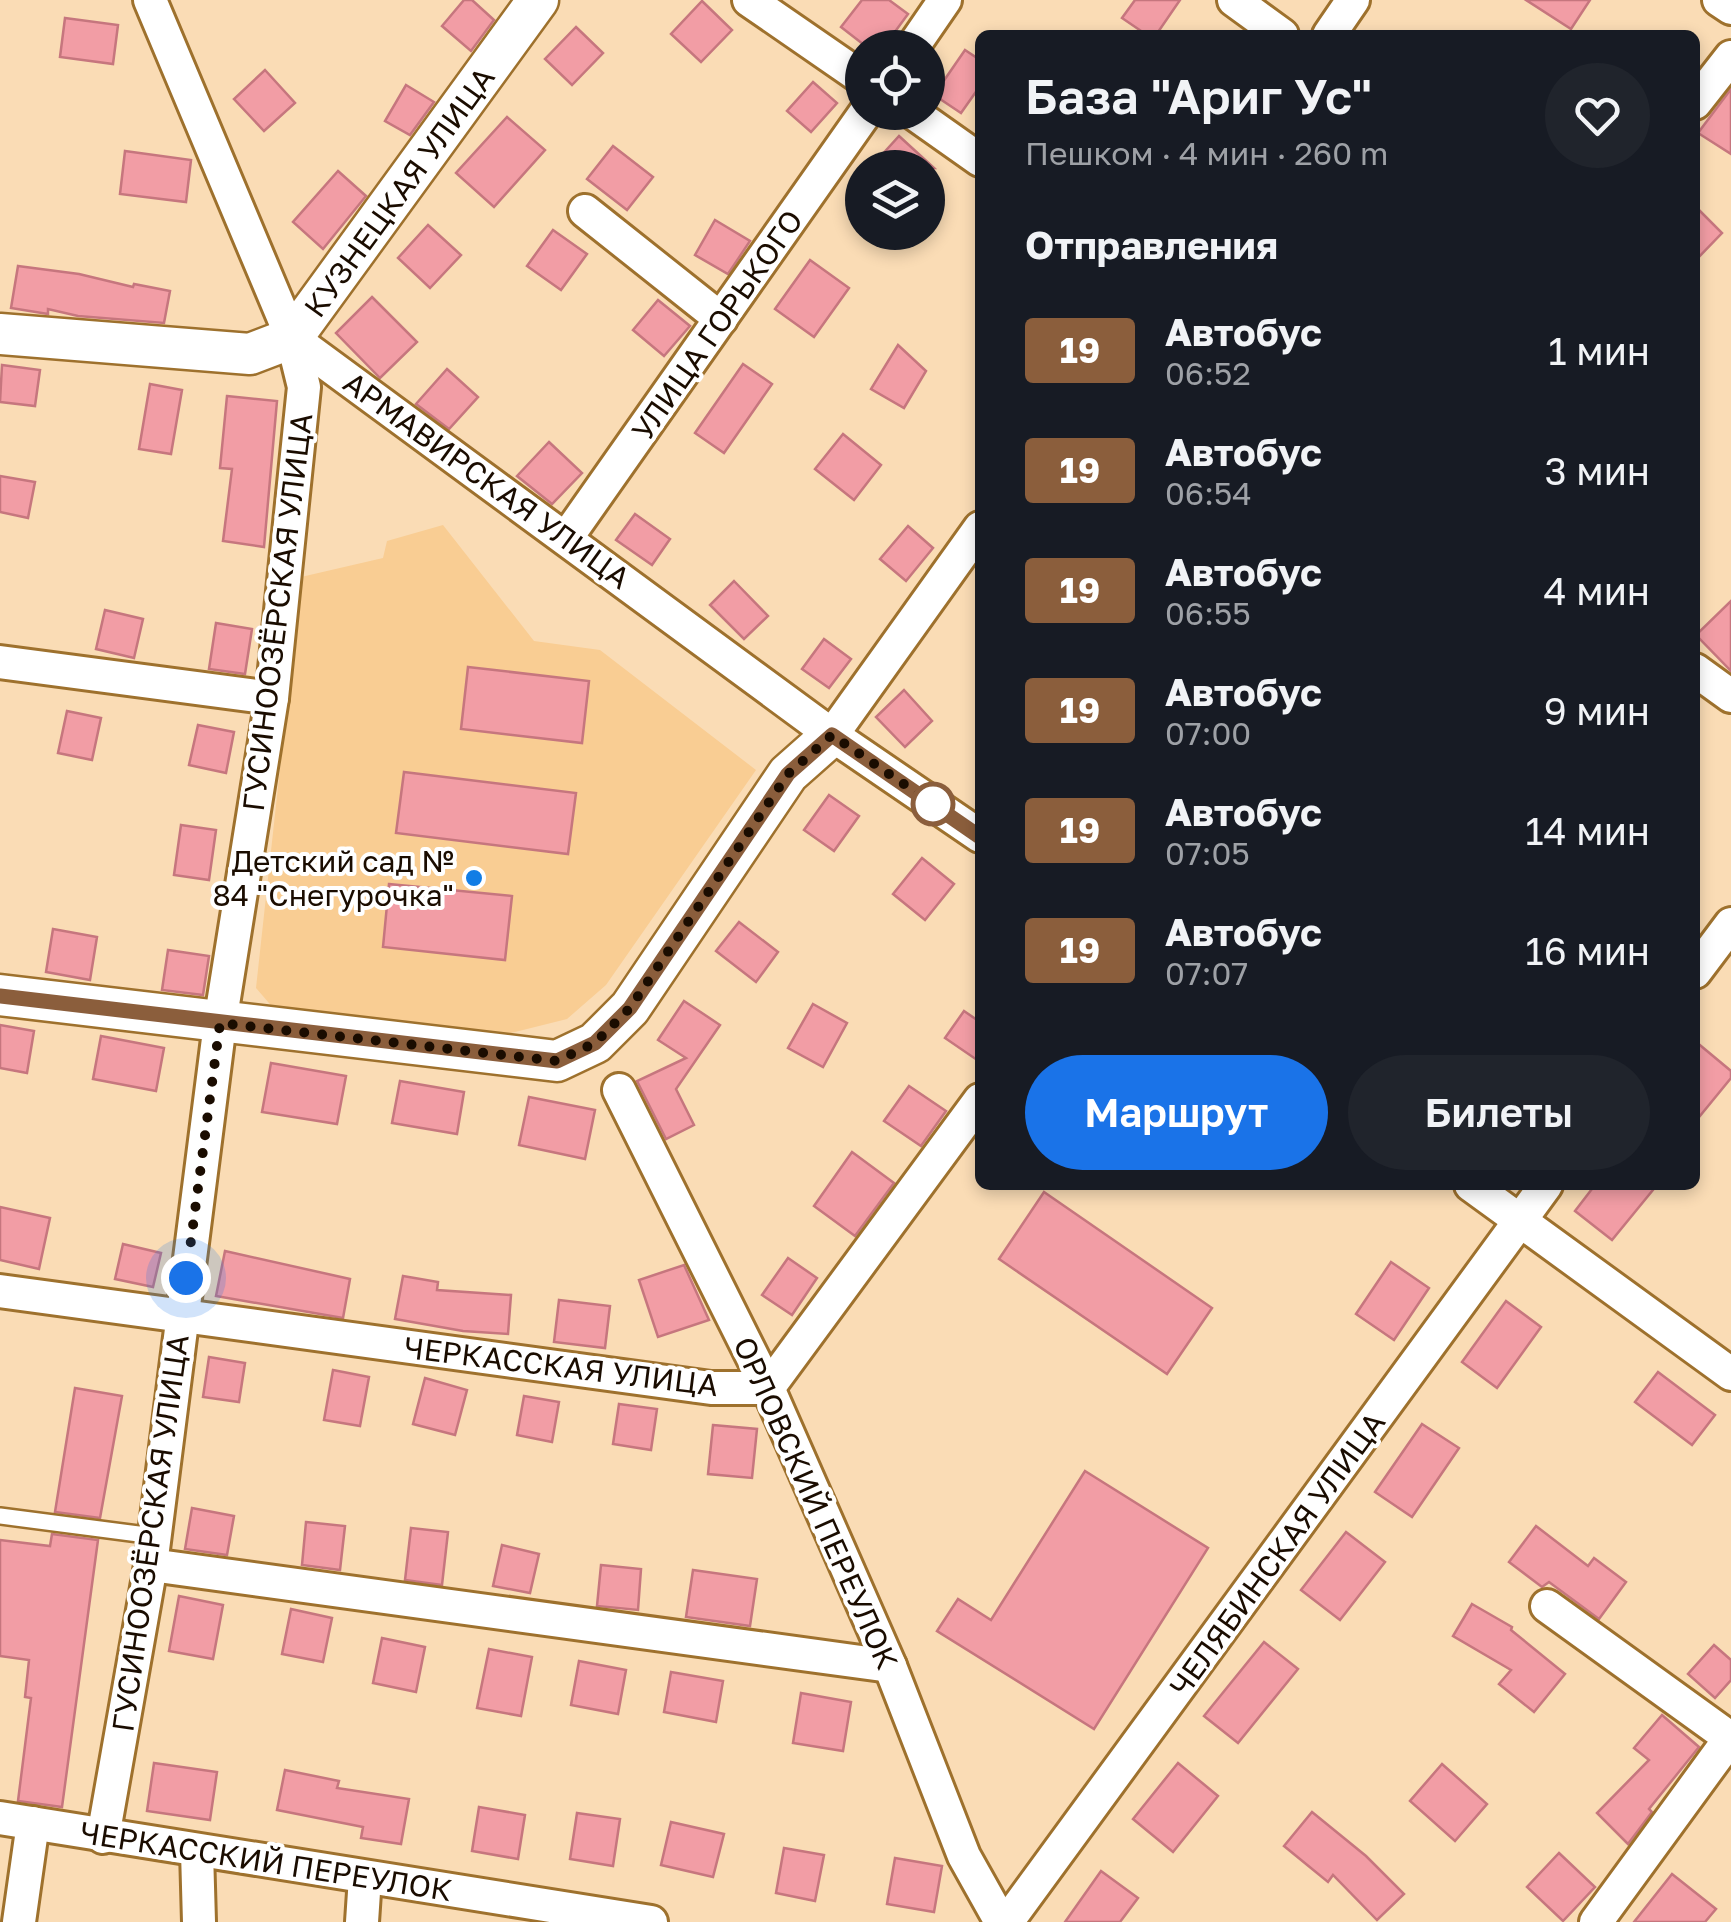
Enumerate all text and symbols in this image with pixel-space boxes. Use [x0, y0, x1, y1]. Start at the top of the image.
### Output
map controls [845, 30, 945, 250]
button: locate [845, 30, 945, 130]
street label: КУЗНЕЦКАЯ УЛИЦА [296, 60, 502, 324]
button: heart [1545, 63, 1650, 168]
text: База "Ариг Ус" [1025, 67, 1372, 125]
text: Пешком · 4 мин · 260 m [1025, 134, 1388, 172]
button: layers [845, 150, 945, 250]
street label: УЛИЦА ГОРЬКОГО [624, 203, 810, 447]
text: Отправления [1025, 222, 1278, 267]
text: Автобус [1165, 309, 1322, 354]
text: 1 мин [1548, 328, 1650, 373]
text: 19 [1060, 329, 1100, 371]
text: 06:52 [1165, 354, 1251, 392]
street label: АРМАВИРСКАЯ УЛИЦА [337, 364, 637, 596]
street label: ГУСИНООЗЁРСКАЯ УЛИЦА [235, 411, 319, 813]
text: Автобус [1165, 429, 1322, 474]
text: 3 мин [1545, 448, 1650, 493]
text: 19 [1060, 449, 1100, 491]
text: 06:54 [1165, 474, 1252, 512]
text: Автобус [1165, 549, 1322, 594]
text: 4 мин [1544, 568, 1650, 613]
text: 19 [1060, 569, 1100, 611]
text: 06:55 [1165, 594, 1251, 632]
text: Автобус [1165, 669, 1322, 714]
text: 9 мин [1544, 688, 1650, 733]
text: 19 [1060, 689, 1100, 731]
text: 07:00 [1165, 714, 1251, 752]
unlabelled marker [912, 783, 954, 825]
text: Автобус [1165, 789, 1322, 834]
text: 14 мин [1525, 808, 1650, 853]
text: 19 [1060, 809, 1100, 851]
text: 07:05 [1165, 834, 1250, 872]
place label: Детский сад № 84 "Снегурочка" [213, 843, 454, 913]
marker: Детский сад № 84 "Снегурочка" [463, 867, 485, 889]
text: Автобус [1165, 909, 1322, 954]
text: 16 мин [1525, 928, 1650, 973]
text: 19 [1060, 929, 1100, 971]
text: 07:07 [1165, 954, 1248, 992]
button: Маршрут [1025, 1055, 1328, 1170]
button: Билеты [1348, 1055, 1650, 1170]
your location [161, 1253, 211, 1303]
street label: ЧЕРКАССКАЯ УЛИЦА [402, 1329, 720, 1403]
street label: ОРЛОВСКИЙ ПЕРЕУЛОК [726, 1331, 906, 1675]
street label: ГУСИНООЗЁРСКАЯ УЛИЦА [104, 1332, 196, 1734]
street label: ЧЕЛЯБИНСКАЯ УЛИЦА [1162, 1405, 1392, 1703]
street label: ЧЕРКАССКИЙ ПЕРЕУЛОК [77, 1814, 455, 1908]

